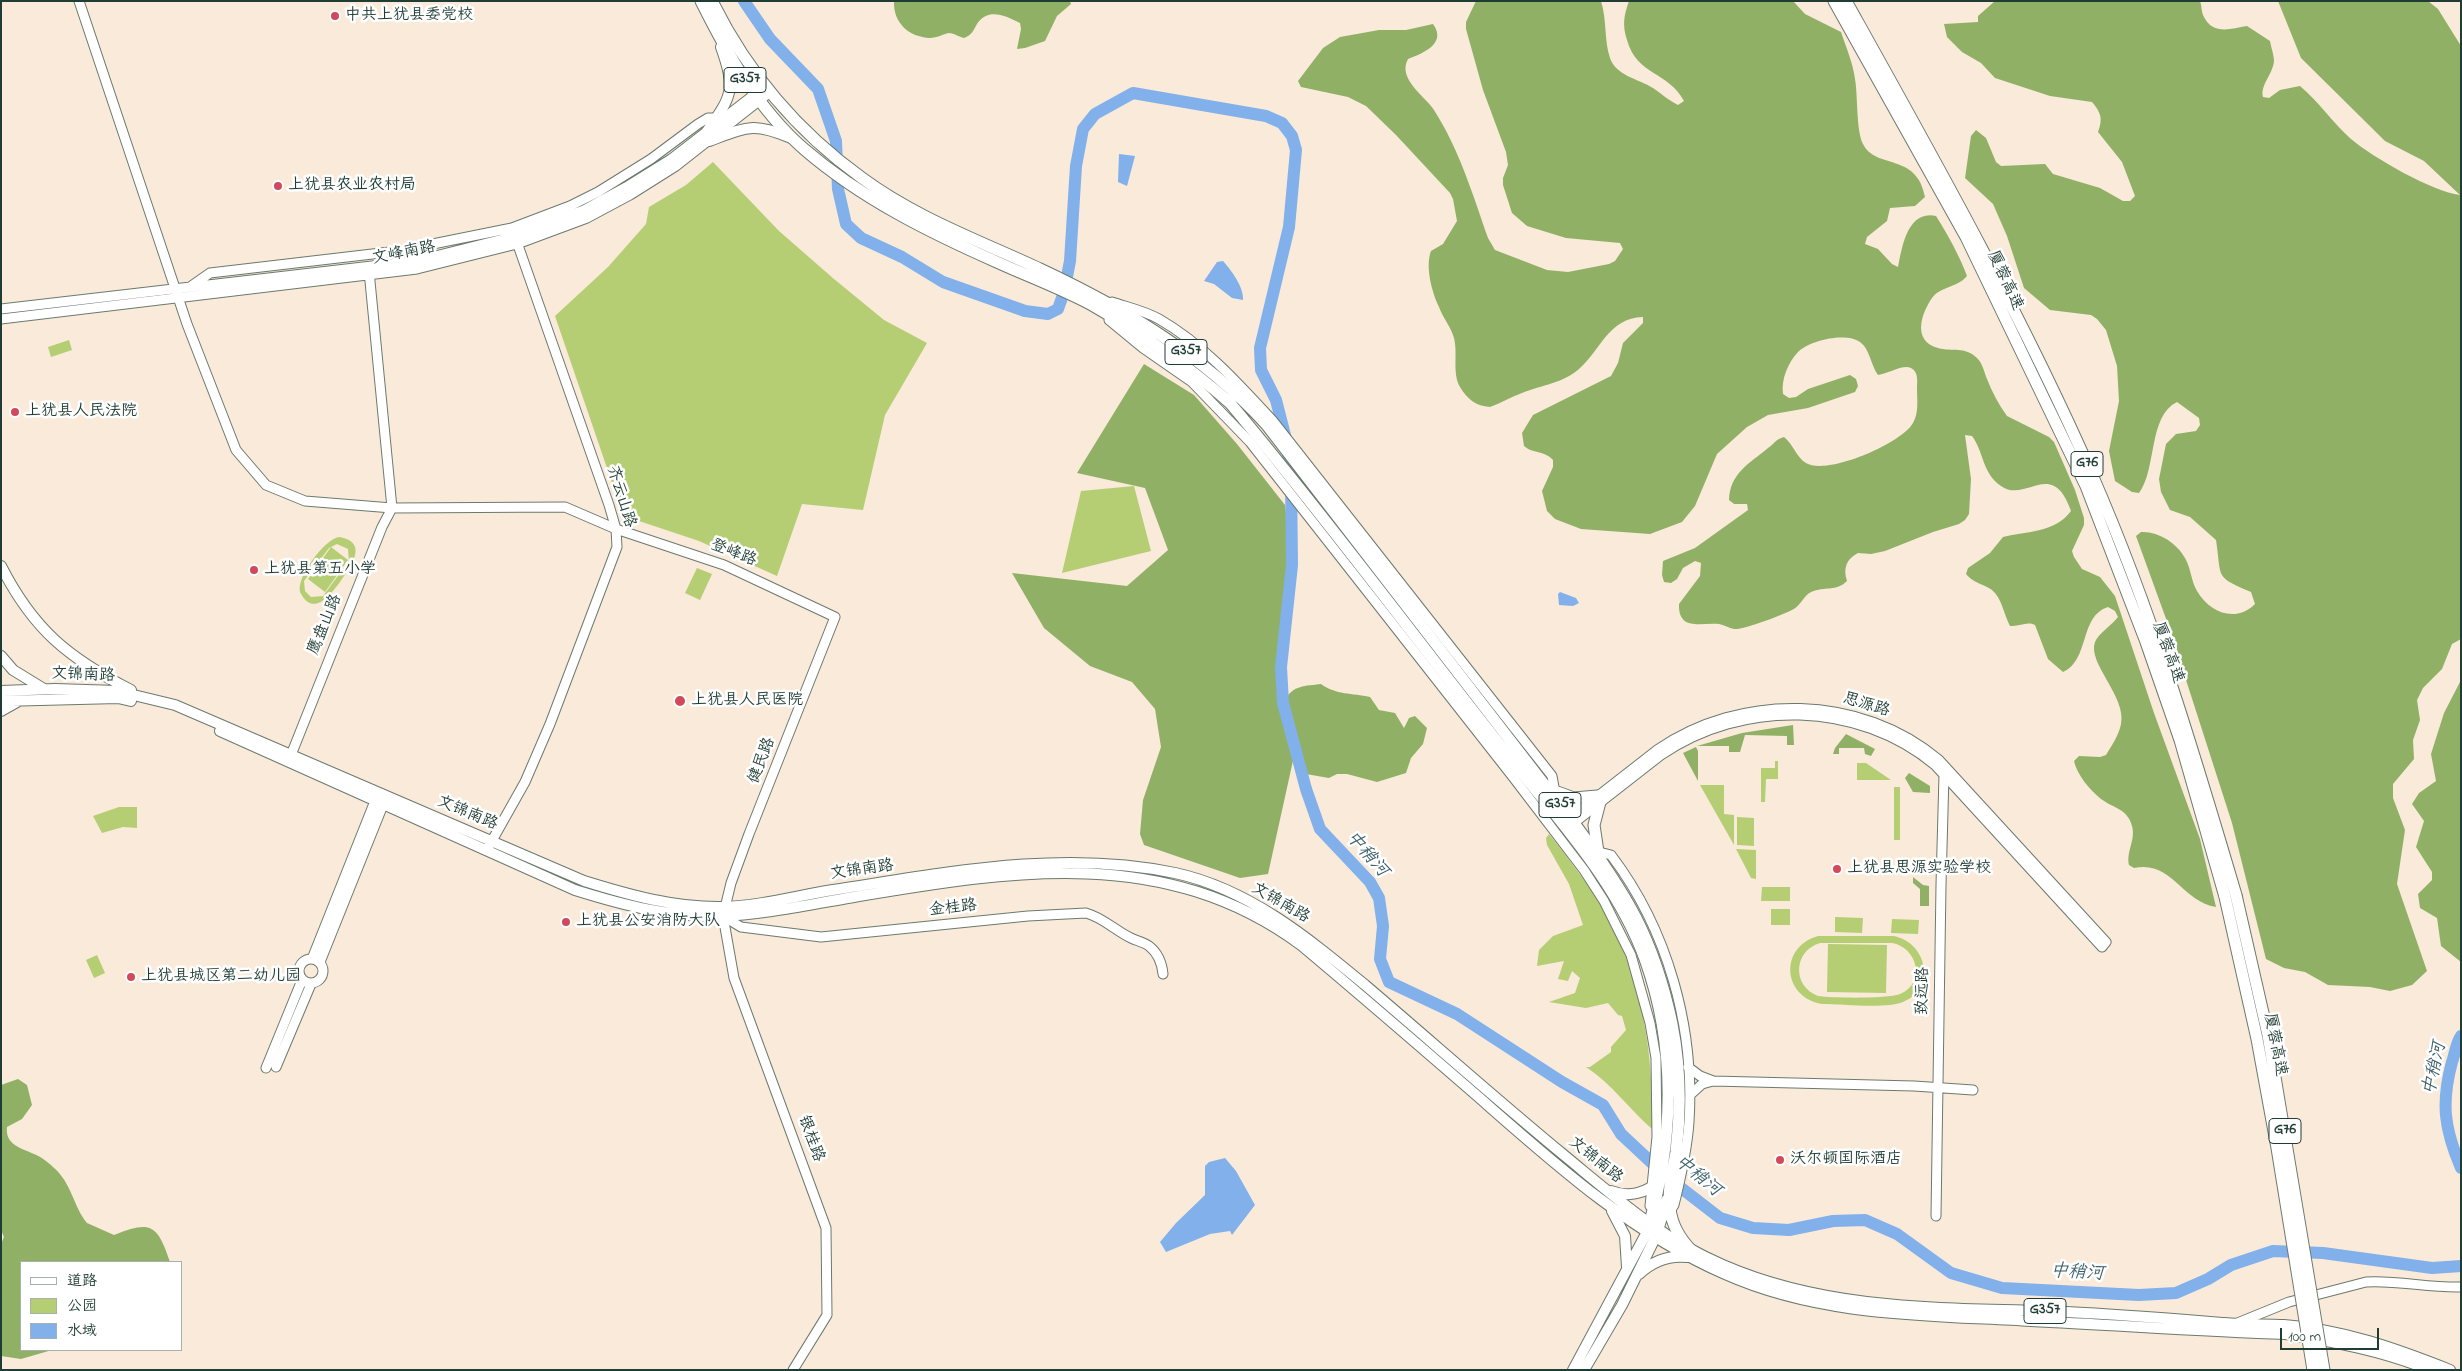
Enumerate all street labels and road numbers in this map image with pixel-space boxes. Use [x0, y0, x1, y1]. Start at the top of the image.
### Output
road number: G357 [724, 68, 766, 92]
street label: 文峰南路 [371, 238, 437, 270]
street label: 厦蓉高速 [1982, 248, 2026, 314]
road number: G357 [1165, 340, 1207, 364]
road number: G76 [2071, 452, 2103, 476]
street label: 齐云山路 [601, 464, 639, 530]
street label: 登峰路 [707, 536, 759, 572]
street label: 鹰盘山路 [305, 592, 347, 658]
street label: 厦蓉高速 [2147, 620, 2187, 686]
street label: 文锦南路 [51, 665, 115, 687]
street label: 思源路 [1840, 690, 1892, 722]
street label: 健民路 [745, 735, 781, 787]
road number: G357 [1539, 792, 1581, 818]
street label: 文锦南路 [434, 793, 500, 835]
street label: 文锦南路 [829, 857, 895, 885]
street label: 文锦南路 [1247, 880, 1313, 928]
street label: 金桂路 [928, 897, 978, 921]
street label: 致远路 [1914, 967, 1934, 1015]
street label: 厦蓉高速 [2258, 1012, 2290, 1078]
street label: 银桂路 [793, 1113, 827, 1165]
road number: G76 [2269, 1118, 2301, 1144]
street label: 文锦南路 [1564, 1133, 1626, 1189]
road number: G357 [2024, 1298, 2066, 1324]

